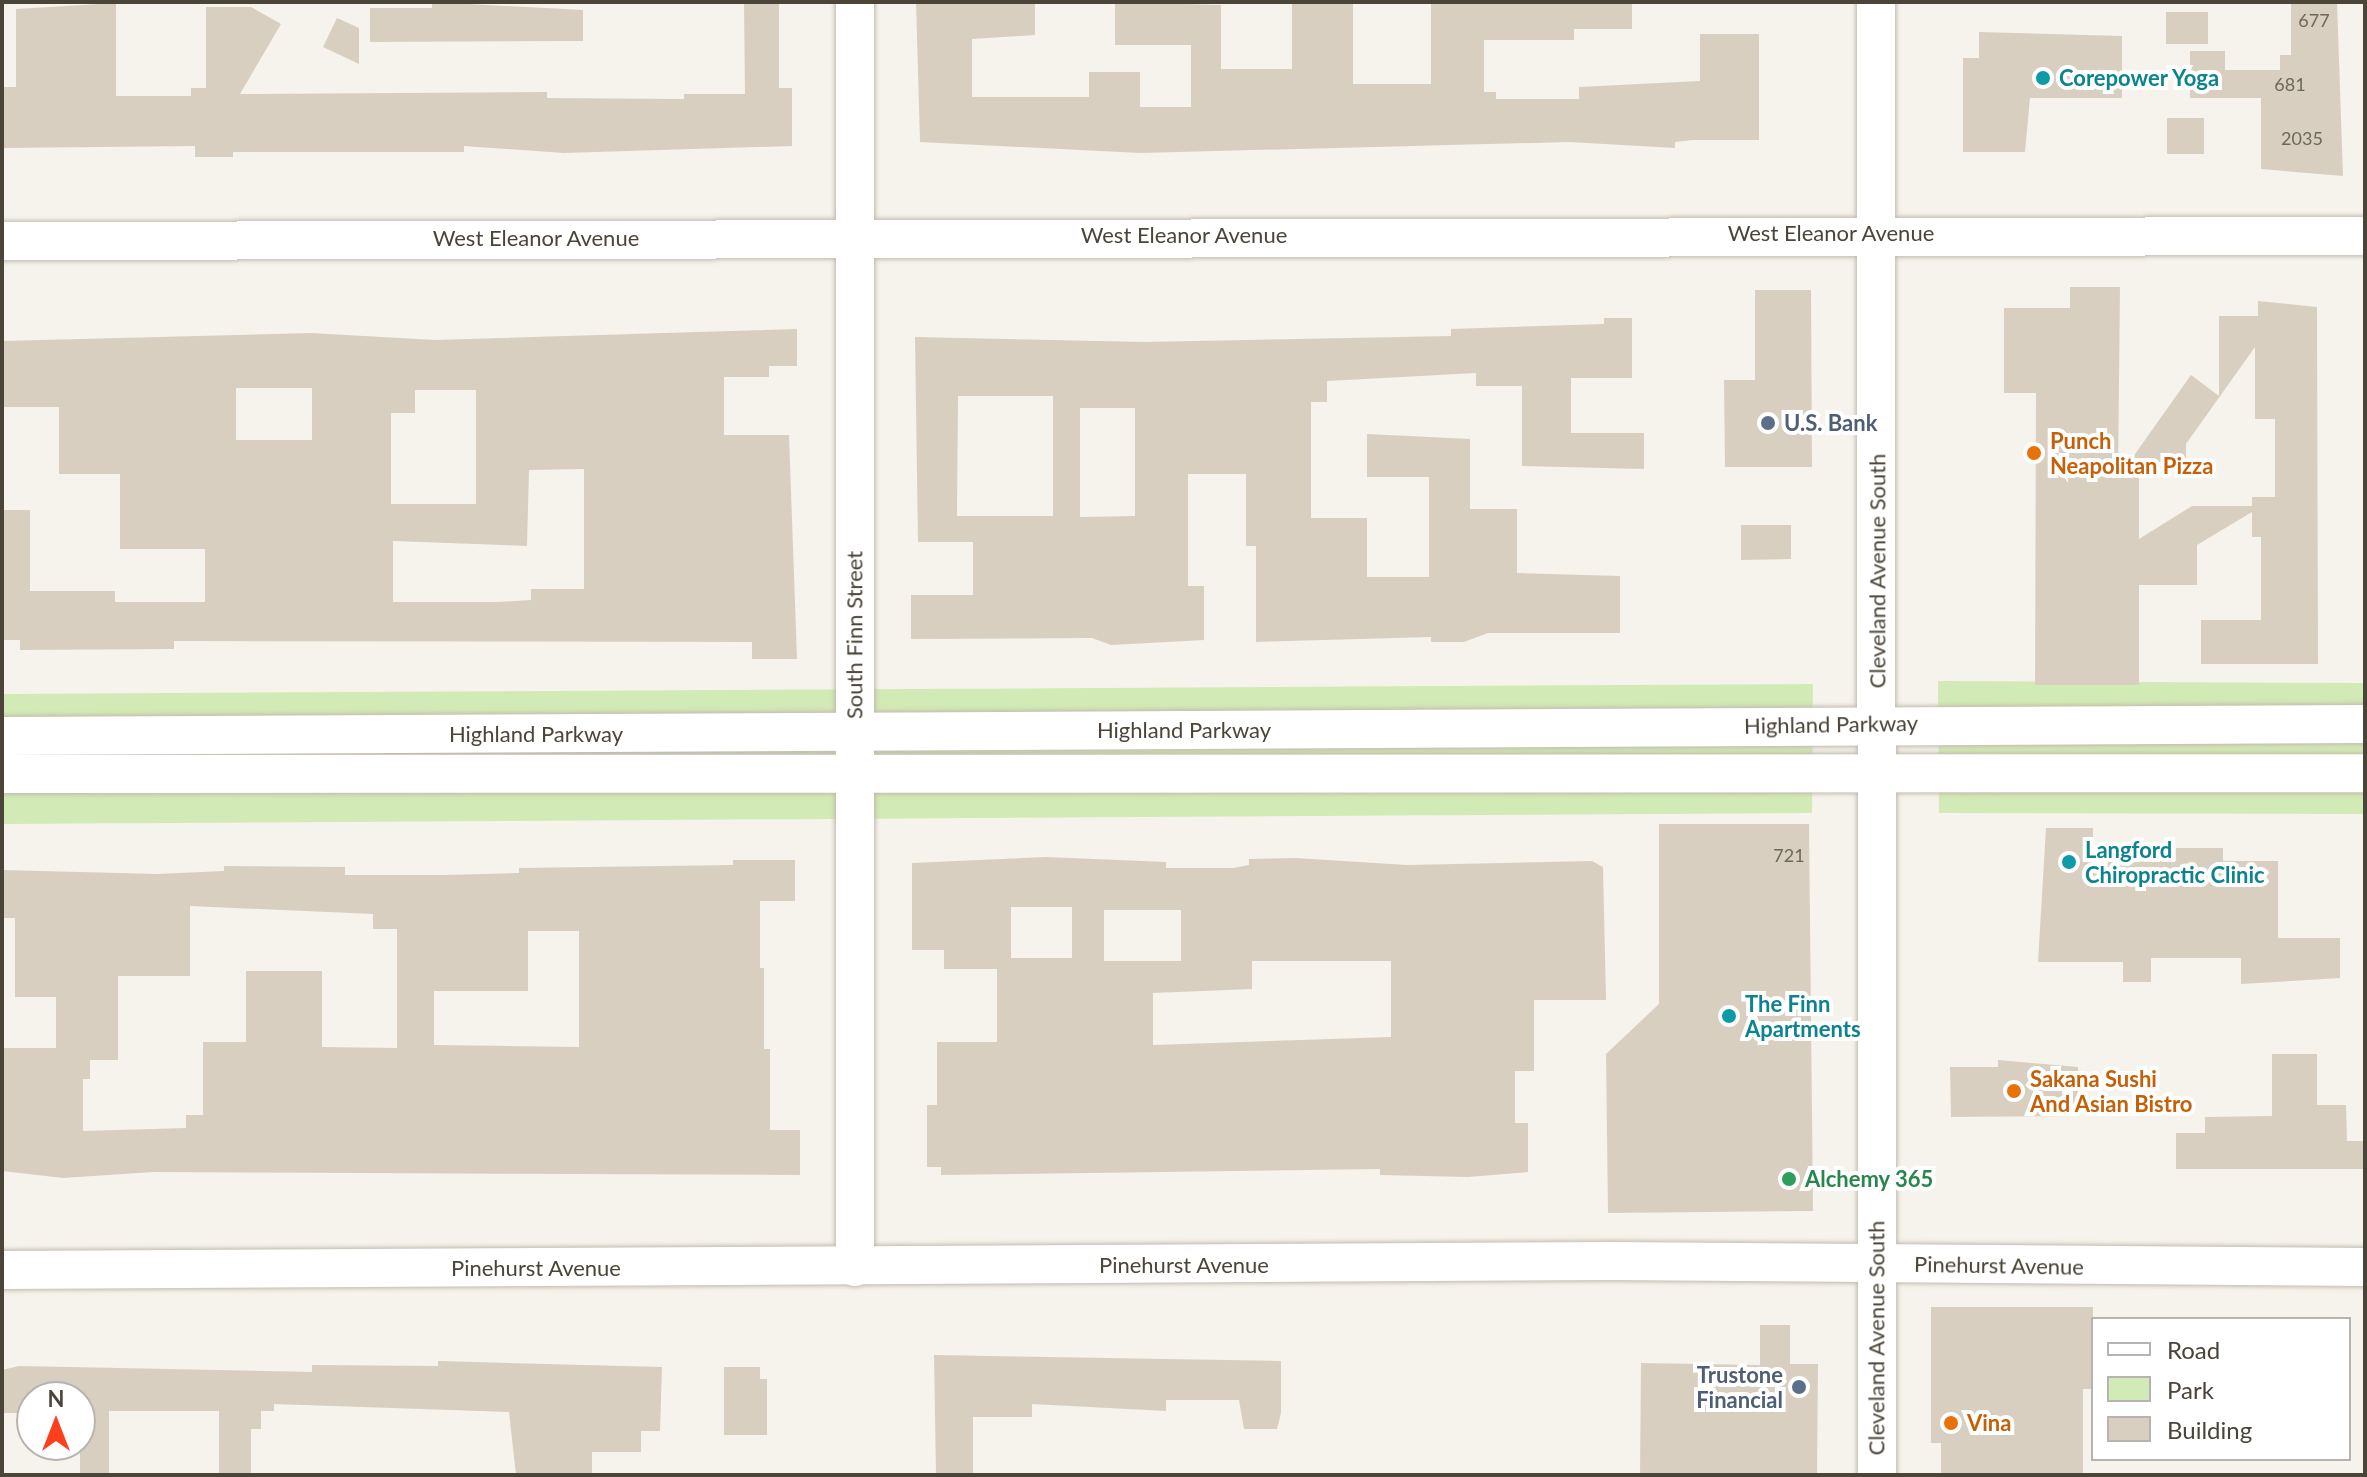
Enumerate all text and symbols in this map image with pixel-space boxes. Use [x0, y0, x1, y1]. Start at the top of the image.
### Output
house number: 677 [2298, 9, 2330, 31]
place label: Corepower Yoga [2059, 65, 2220, 91]
marker: Corepower Yoga [2034, 69, 2052, 87]
house number: 681 [2274, 73, 2306, 95]
house number: 2035 [2281, 127, 2323, 149]
street label: West Eleanor Avenue [1727, 220, 1935, 246]
street label: West Eleanor Avenue [1080, 222, 1288, 248]
street label: West Eleanor Avenue [432, 225, 640, 251]
place label: U.S. Bank [1784, 410, 1877, 436]
marker: U.S. Bank [1759, 414, 1777, 432]
place label: Punch Neapolitan Pizza [2050, 427, 2213, 478]
marker: Punch Neapolitan Pizza [2025, 444, 2043, 462]
street label: Cleveland Avenue South [1864, 453, 1890, 689]
street label: South Finn Street [841, 551, 867, 719]
street label: Highland Parkway [1744, 709, 1918, 739]
street label: Highland Parkway [1097, 717, 1271, 743]
street label: Highland Parkway [449, 721, 623, 747]
place label: Langford Chiropractic Clinic [2085, 836, 2265, 888]
house number: 721 [1773, 844, 1805, 866]
marker: Langford Chiropractic Clinic [2060, 853, 2078, 871]
place label: The Finn Apartments [1745, 990, 1861, 1042]
marker: The Finn Apartments [1720, 1007, 1738, 1025]
place label: Sakana Sushi And Asian Bistro [2030, 1065, 2193, 1116]
marker: Sakana Sushi And Asian Bistro [2005, 1082, 2023, 1100]
place label: Alchemy 365 [1805, 1166, 1934, 1192]
marker: Alchemy 365 [1780, 1170, 1798, 1188]
street label: Cleveland Avenue South [1863, 1220, 1889, 1456]
street label: Pinehurst Avenue [1913, 1250, 2085, 1280]
street label: Pinehurst Avenue [1099, 1252, 1269, 1278]
street label: Pinehurst Avenue [451, 1255, 621, 1281]
legend [2091, 1317, 2351, 1461]
text: Road [2167, 1335, 2220, 1364]
place label: Trustone Financial [1696, 1361, 1783, 1412]
text: Park [2167, 1375, 2214, 1404]
marker: Trustone Financial [1790, 1378, 1808, 1396]
north arrow [16, 1381, 96, 1461]
text: N [48, 1385, 64, 1412]
place label: Vina [1967, 1410, 2011, 1436]
marker: Vina [1942, 1414, 1960, 1432]
text: Building [2167, 1415, 2252, 1444]

